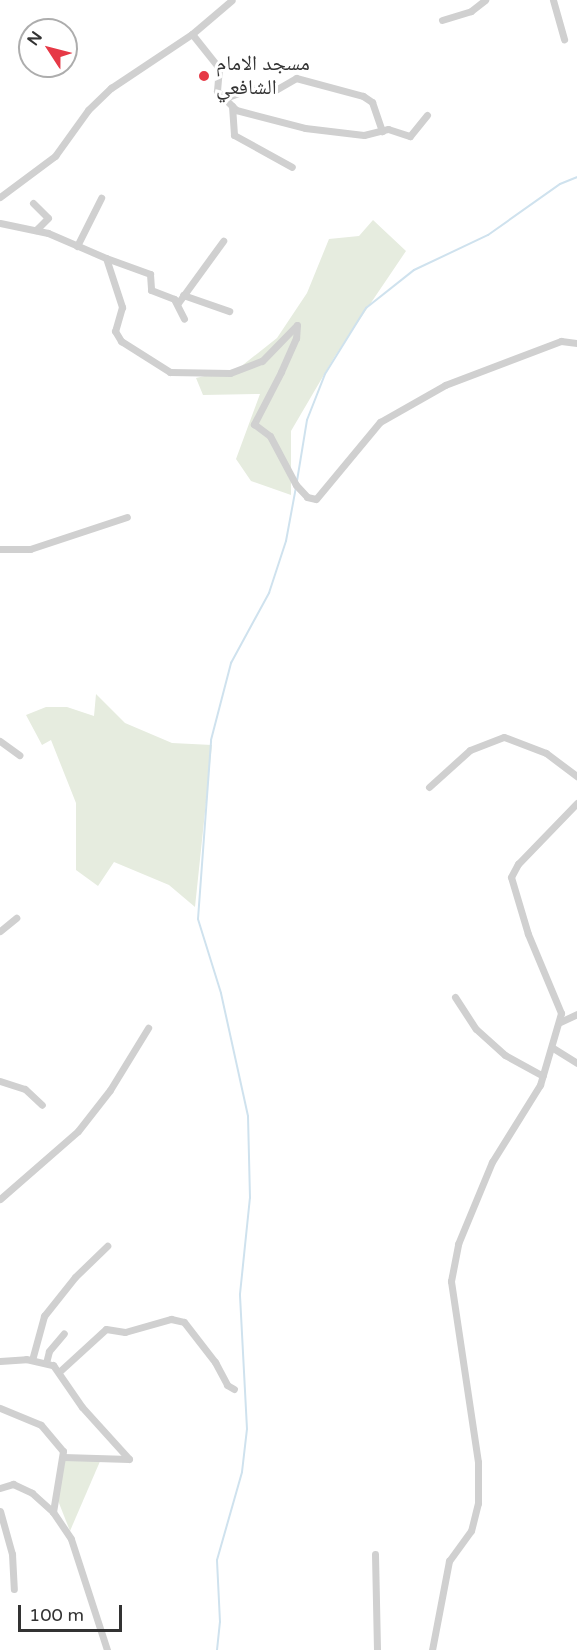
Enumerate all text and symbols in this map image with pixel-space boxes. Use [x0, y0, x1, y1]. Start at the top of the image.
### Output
north arrow [18, 18, 78, 78]
text: N [23, 28, 47, 50]
place label: مسجد الامام الشافعي [216, 51, 310, 101]
marker: مسجد الامام الشافعي [197, 69, 211, 83]
scale bar [21, 1593, 124, 1631]
text: 100 m [29, 1604, 84, 1626]

